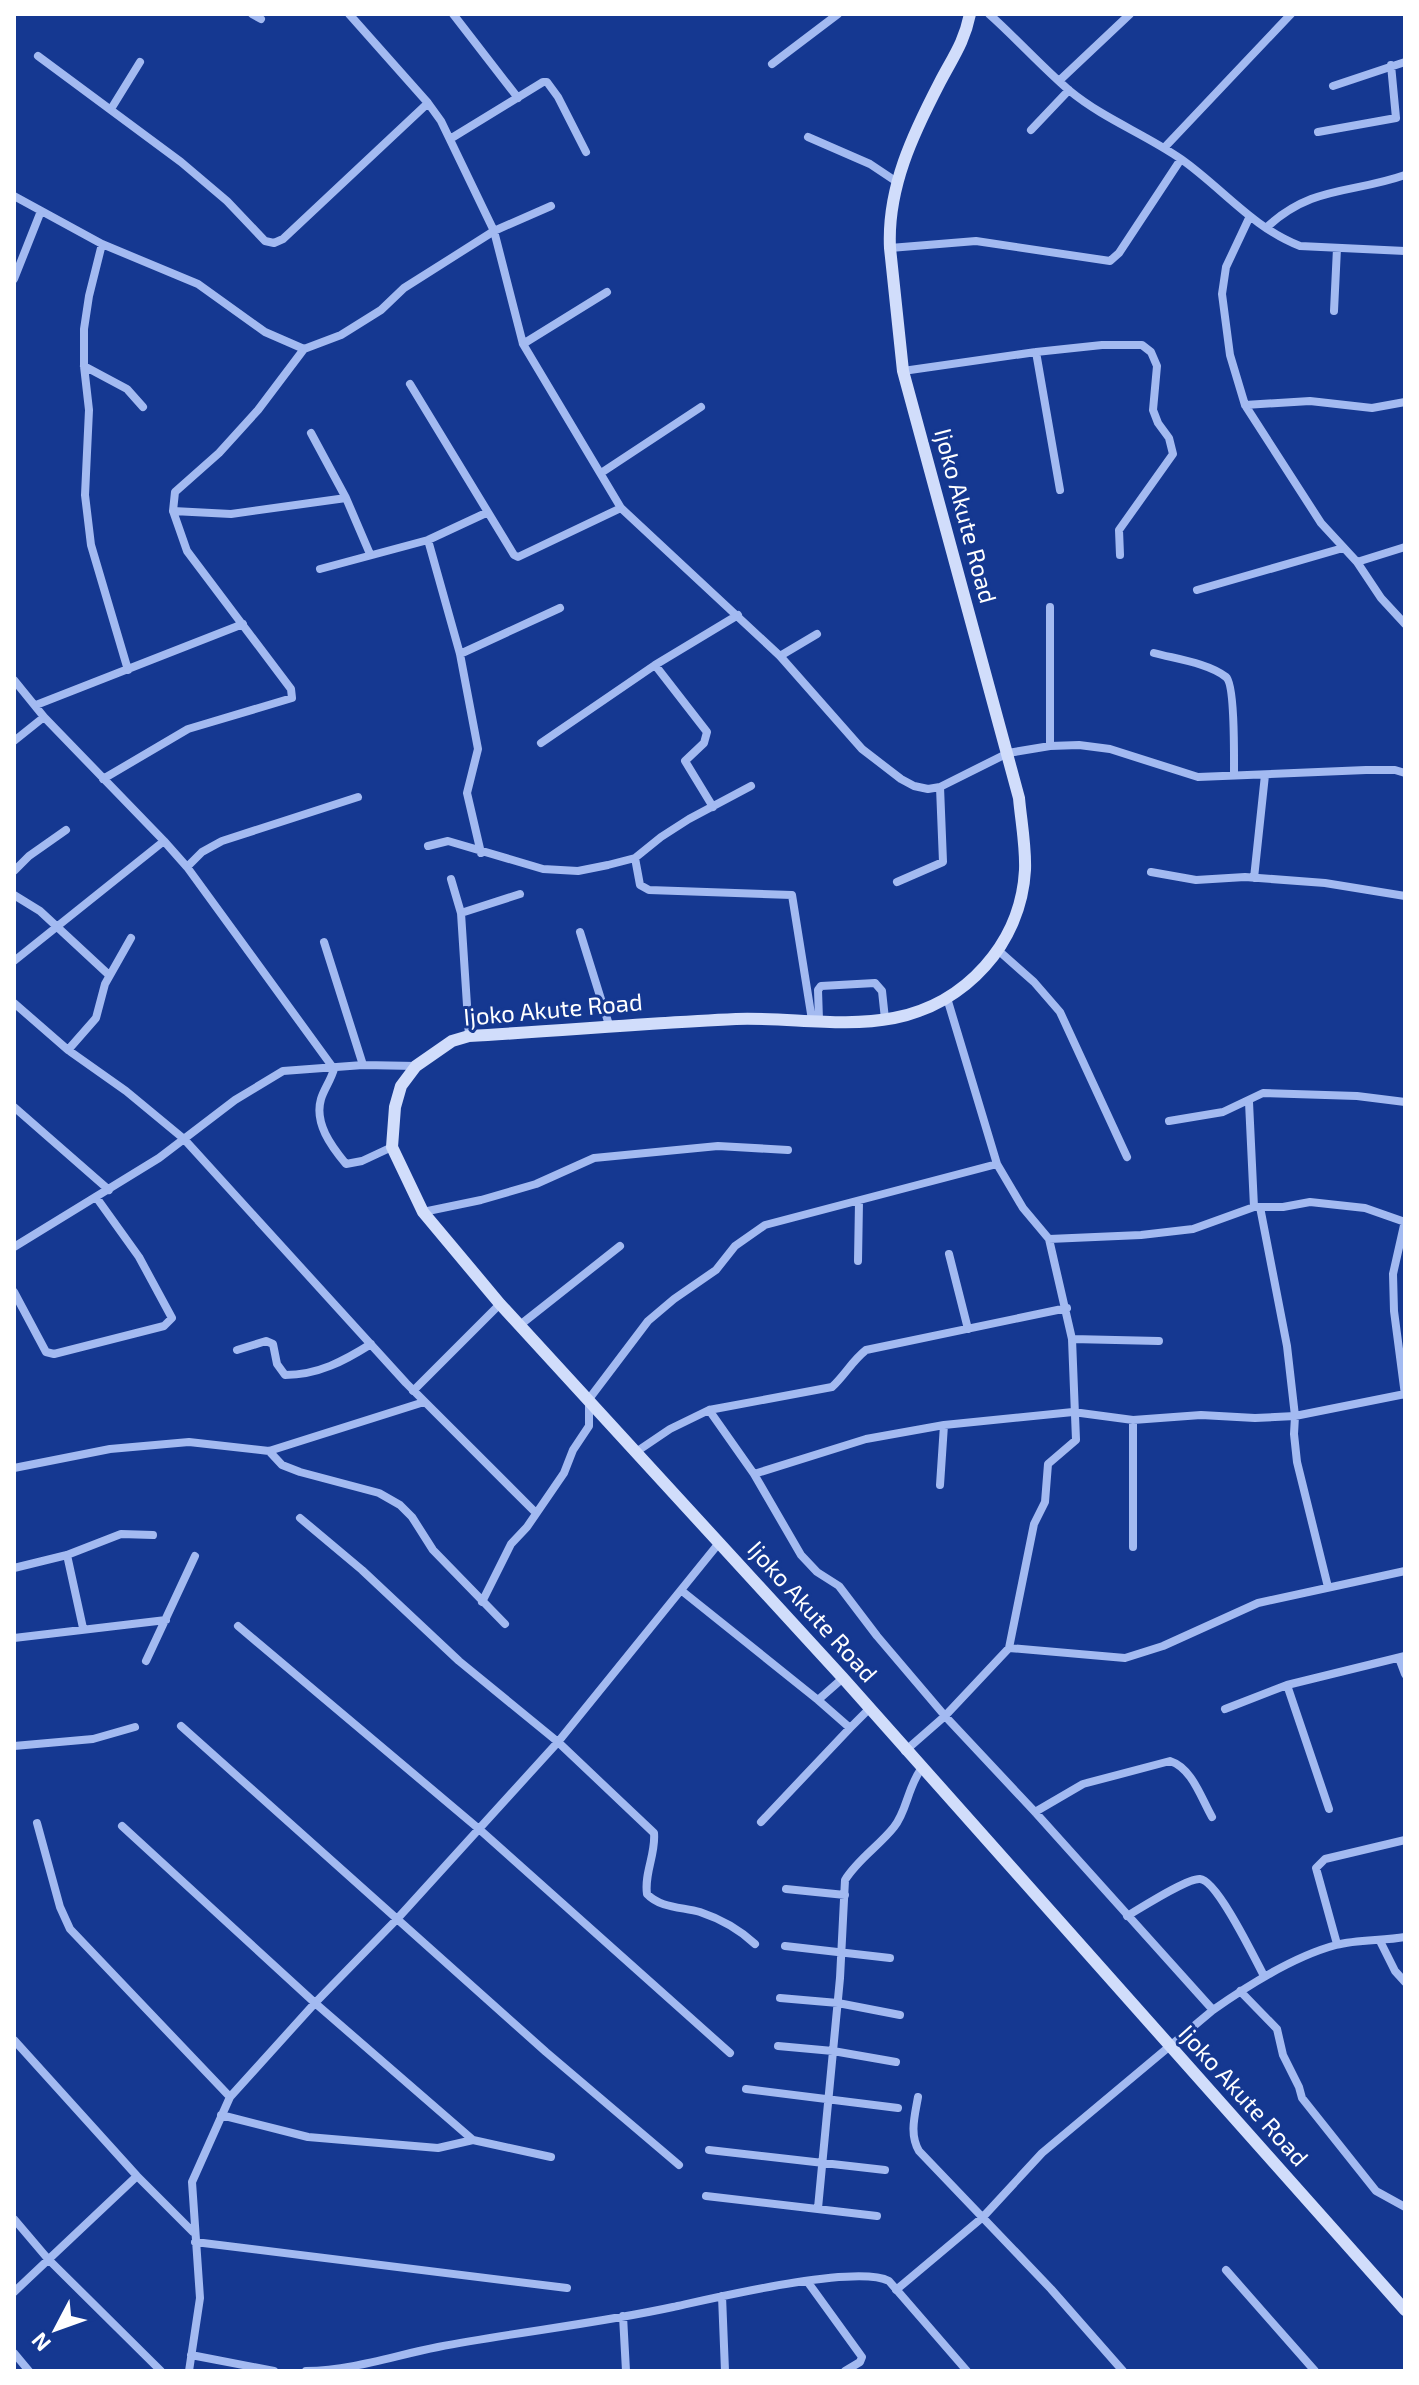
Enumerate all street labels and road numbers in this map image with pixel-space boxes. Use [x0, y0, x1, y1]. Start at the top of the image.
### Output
street label: Ijoko Akute Road [929, 425, 1004, 606]
street label: Ijoko Akute Road [462, 986, 644, 1031]
street label: Ijoko Akute Road [742, 1535, 884, 1687]
street label: Ijoko Akute Road [1173, 2019, 1315, 2171]

